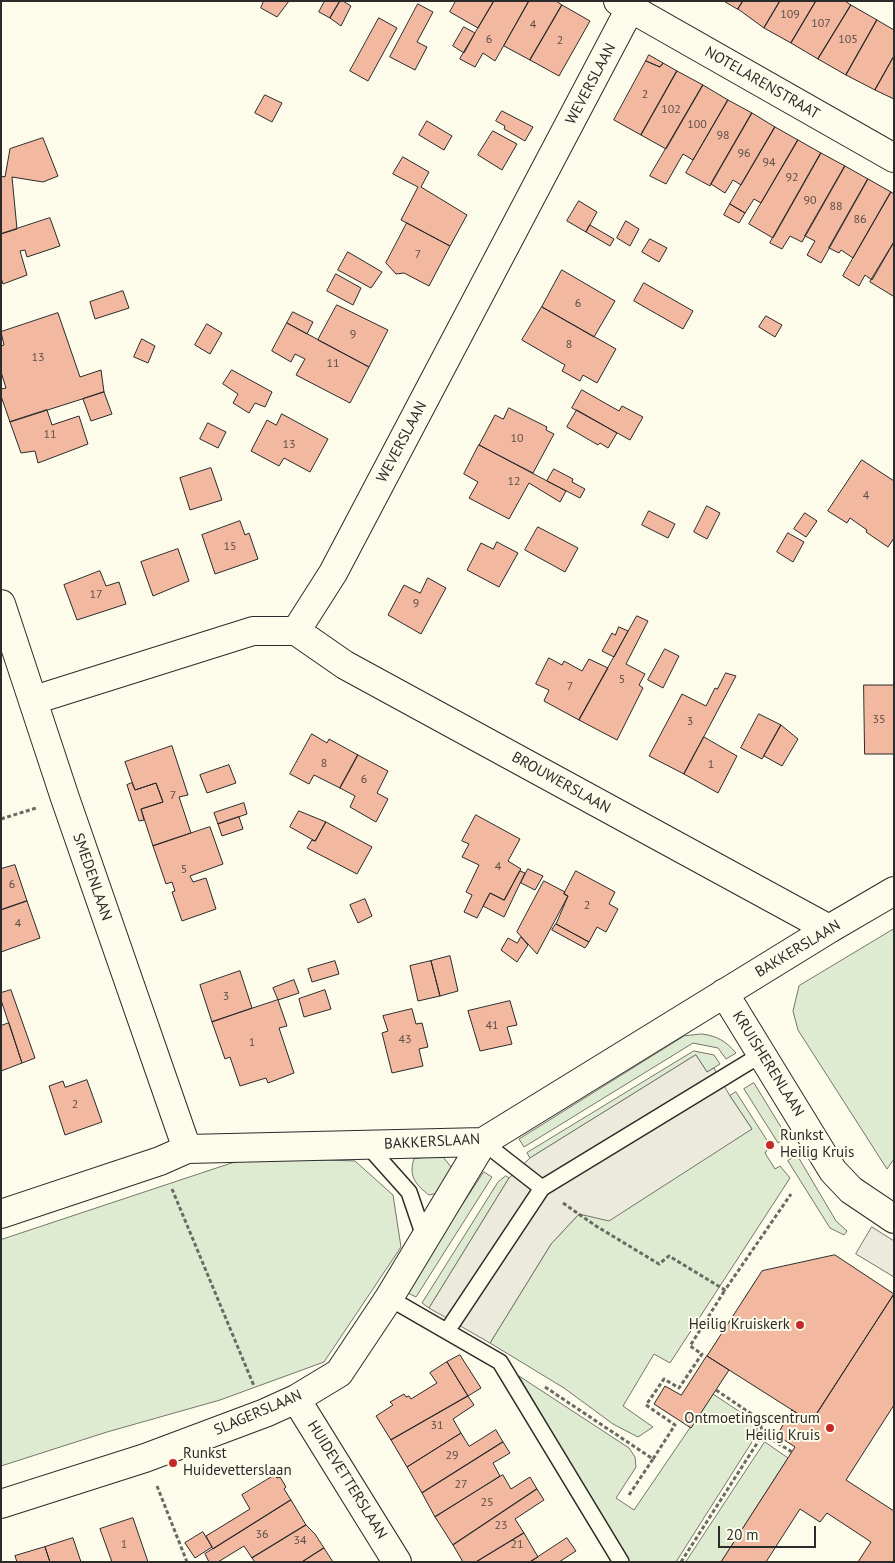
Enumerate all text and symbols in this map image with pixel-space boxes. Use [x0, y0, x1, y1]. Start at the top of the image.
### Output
house number: 109 [780, 8, 800, 22]
house number: 107 [811, 17, 831, 31]
house number: 4 [530, 18, 536, 32]
house number: 6 [486, 33, 492, 47]
house number: 105 [838, 33, 858, 47]
house number: 2 [557, 34, 563, 48]
street label: WEVERSLAAN [562, 40, 620, 128]
street label: NOTELARENSTRAAT [701, 43, 823, 123]
house number: 2 [642, 88, 648, 102]
house number: 102 [661, 103, 681, 117]
house number: 100 [687, 118, 707, 132]
house number: 98 [716, 129, 730, 143]
house number: 96 [737, 147, 751, 161]
house number: 94 [762, 156, 776, 170]
house number: 92 [785, 171, 799, 185]
house number: 90 [803, 194, 817, 208]
house number: 88 [829, 200, 843, 214]
house number: 86 [853, 213, 867, 227]
house number: 7 [415, 248, 421, 262]
house number: 6 [575, 297, 581, 311]
house number: 9 [350, 328, 356, 342]
house number: 8 [566, 338, 572, 352]
house number: 13 [31, 351, 45, 365]
house number: 11 [326, 357, 340, 371]
street label: WEVERSLAAN [373, 398, 431, 486]
house number: 11 [43, 428, 57, 442]
house number: 10 [510, 432, 524, 446]
house number: 13 [282, 438, 296, 452]
house number: 12 [507, 475, 521, 489]
house number: 4 [863, 489, 869, 503]
house number: 15 [223, 540, 237, 554]
house number: 17 [89, 588, 103, 602]
house number: 9 [413, 597, 419, 611]
house number: 5 [619, 673, 625, 687]
house number: 7 [567, 680, 573, 694]
house number: 35 [872, 713, 886, 727]
house number: 3 [687, 715, 693, 729]
street label: BROUWERSLAAN [509, 748, 613, 818]
house number: 8 [321, 757, 327, 771]
house number: 1 [708, 758, 714, 772]
house number: 6 [361, 773, 367, 787]
house number: 7 [170, 789, 176, 803]
street label: SMEDENLAAN [69, 831, 115, 923]
house number: 4 [495, 860, 501, 874]
house number: 5 [181, 863, 187, 877]
house number: 6 [9, 878, 15, 892]
house number: 2 [584, 899, 590, 913]
street label: BAKKERSLAAN [752, 916, 844, 982]
house number: 4 [15, 917, 21, 931]
house number: 3 [223, 990, 229, 1004]
street label: KRUISHERENLAAN [728, 1008, 808, 1120]
house number: 41 [485, 1019, 499, 1033]
house number: 43 [398, 1033, 412, 1047]
house number: 1 [249, 1036, 255, 1050]
house number: 2 [72, 1098, 78, 1112]
place label: Runkst Heilig Kruis [780, 1127, 854, 1162]
street label: BAKKERSLAAN [383, 1130, 481, 1154]
marker: Runkst Heilig Kruis [764, 1139, 776, 1151]
place label: Heilig Kruiskerk [689, 1316, 790, 1334]
marker: Heilig Kruiskerk [794, 1319, 806, 1331]
street label: SLAGERSLAAN [211, 1386, 305, 1440]
place label: Ontmoetingscentrum Heilig Kruis [684, 1410, 820, 1445]
street label: HUIDEVETTERSLAAN [303, 1418, 391, 1542]
house number: 31 [430, 1419, 444, 1433]
marker: Ontmoetingscentrum Heilig Kruis [824, 1422, 836, 1434]
place label: Runkst Huidevetterslaan [183, 1445, 292, 1480]
house number: 29 [445, 1449, 459, 1463]
marker: Runkst Huidevetterslaan [167, 1457, 179, 1469]
house number: 27 [454, 1478, 468, 1492]
house number: 25 [480, 1496, 494, 1510]
scale bar [720, 1516, 818, 1548]
house number: 23 [494, 1519, 508, 1533]
text: 20 m [726, 1525, 759, 1544]
house number: 36 [255, 1528, 269, 1542]
house number: 34 [293, 1534, 307, 1548]
house number: 1 [121, 1538, 127, 1552]
house number: 21 [510, 1538, 524, 1552]

